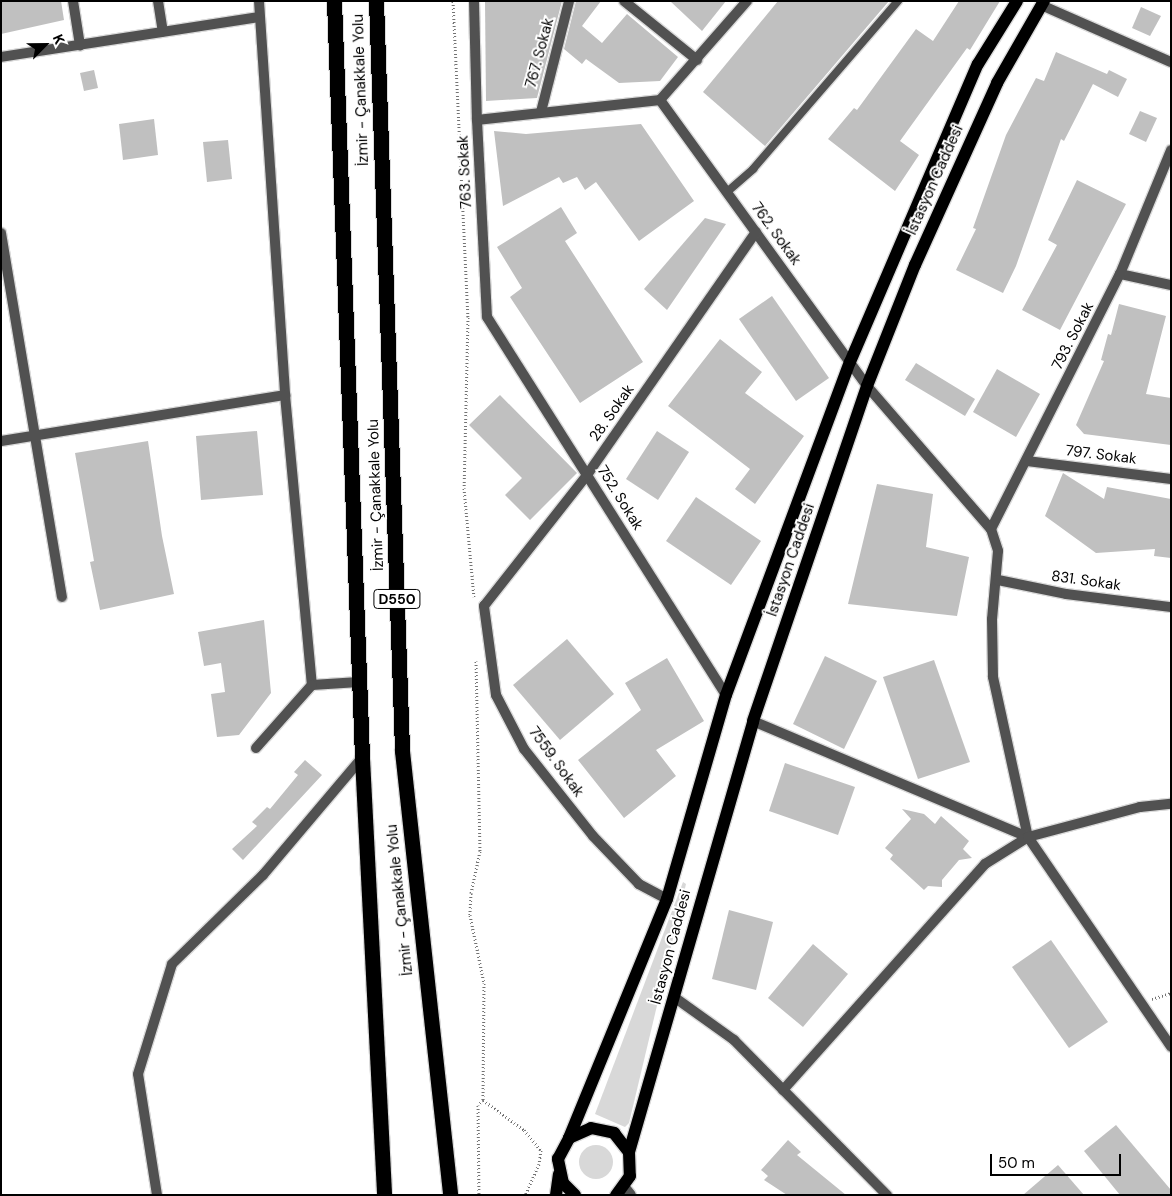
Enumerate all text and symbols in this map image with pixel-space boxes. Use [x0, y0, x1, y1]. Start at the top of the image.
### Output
street label: İzmir - Çanakkale Yolu [349, 14, 373, 166]
street label: 767. Sokak [522, 16, 558, 90]
north arrow [20, 20, 70, 70]
text: K [49, 31, 69, 47]
street label: İstasyon Caddesi [903, 122, 967, 238]
street label: 763. Sokak [454, 135, 476, 209]
street label: 762. Sokak [747, 199, 805, 269]
street label: 793. Sokak [1048, 299, 1098, 373]
street label: 28. Sokak [586, 381, 638, 445]
street label: İzmir - Çanakkale Yolu [364, 419, 388, 571]
street label: 797. Sokak [1064, 442, 1138, 468]
street label: 752. Sokak [593, 462, 647, 534]
street label: İstasyon Caddesi [763, 501, 819, 619]
street label: 831. Sokak [1050, 567, 1122, 595]
road number: D550 [373, 588, 421, 610]
street label: 7559. Sokak [525, 723, 587, 801]
street label: İzmir - Çanakkale Yolu [383, 823, 417, 977]
street label: İstasyon Caddesi [647, 887, 695, 1007]
scale bar [992, 1144, 1123, 1176]
text: 50 m [998, 1153, 1035, 1173]

